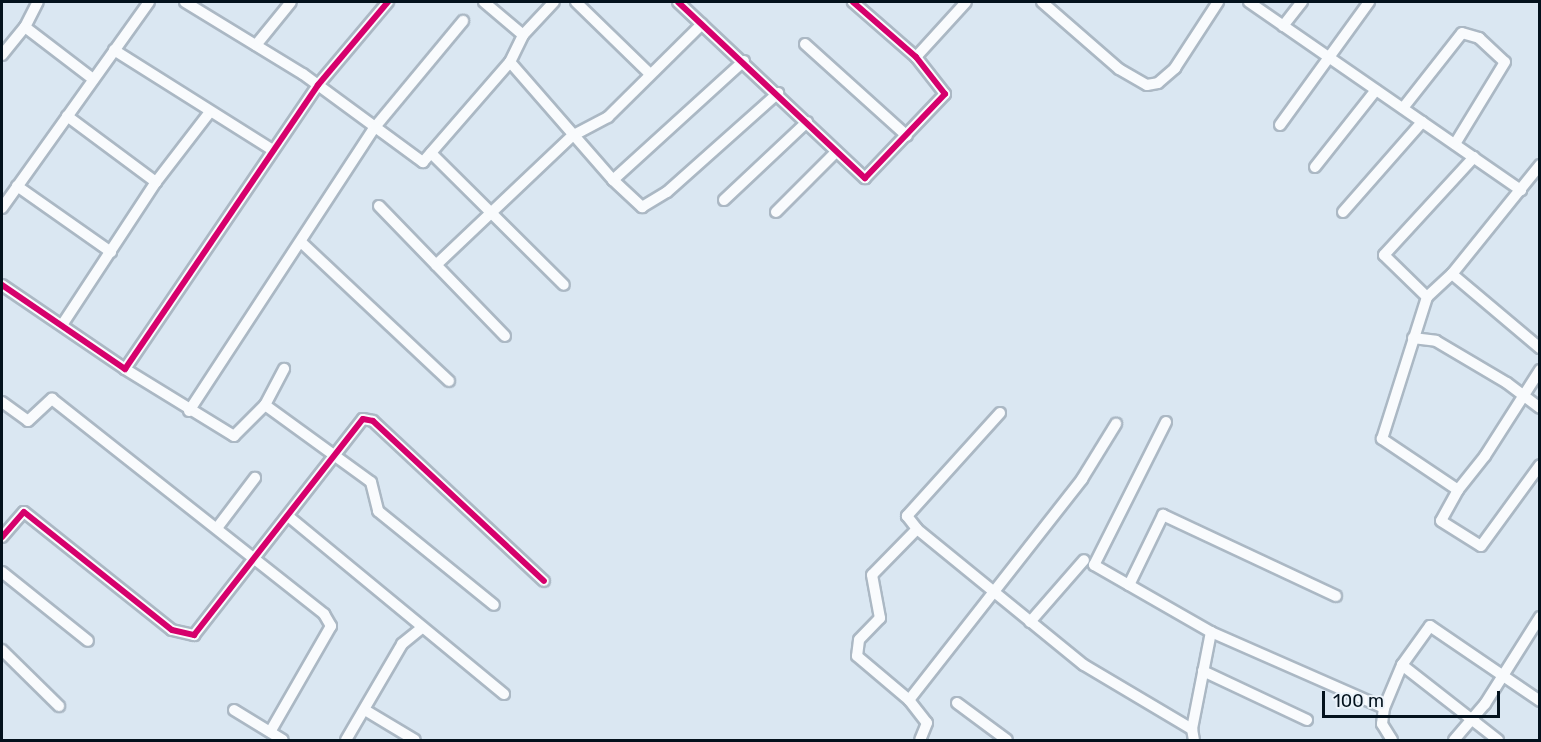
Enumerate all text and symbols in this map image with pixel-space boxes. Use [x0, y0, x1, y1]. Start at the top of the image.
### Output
scale bar [1325, 679, 1504, 717]
text: 100 m [1333, 690, 1384, 712]

